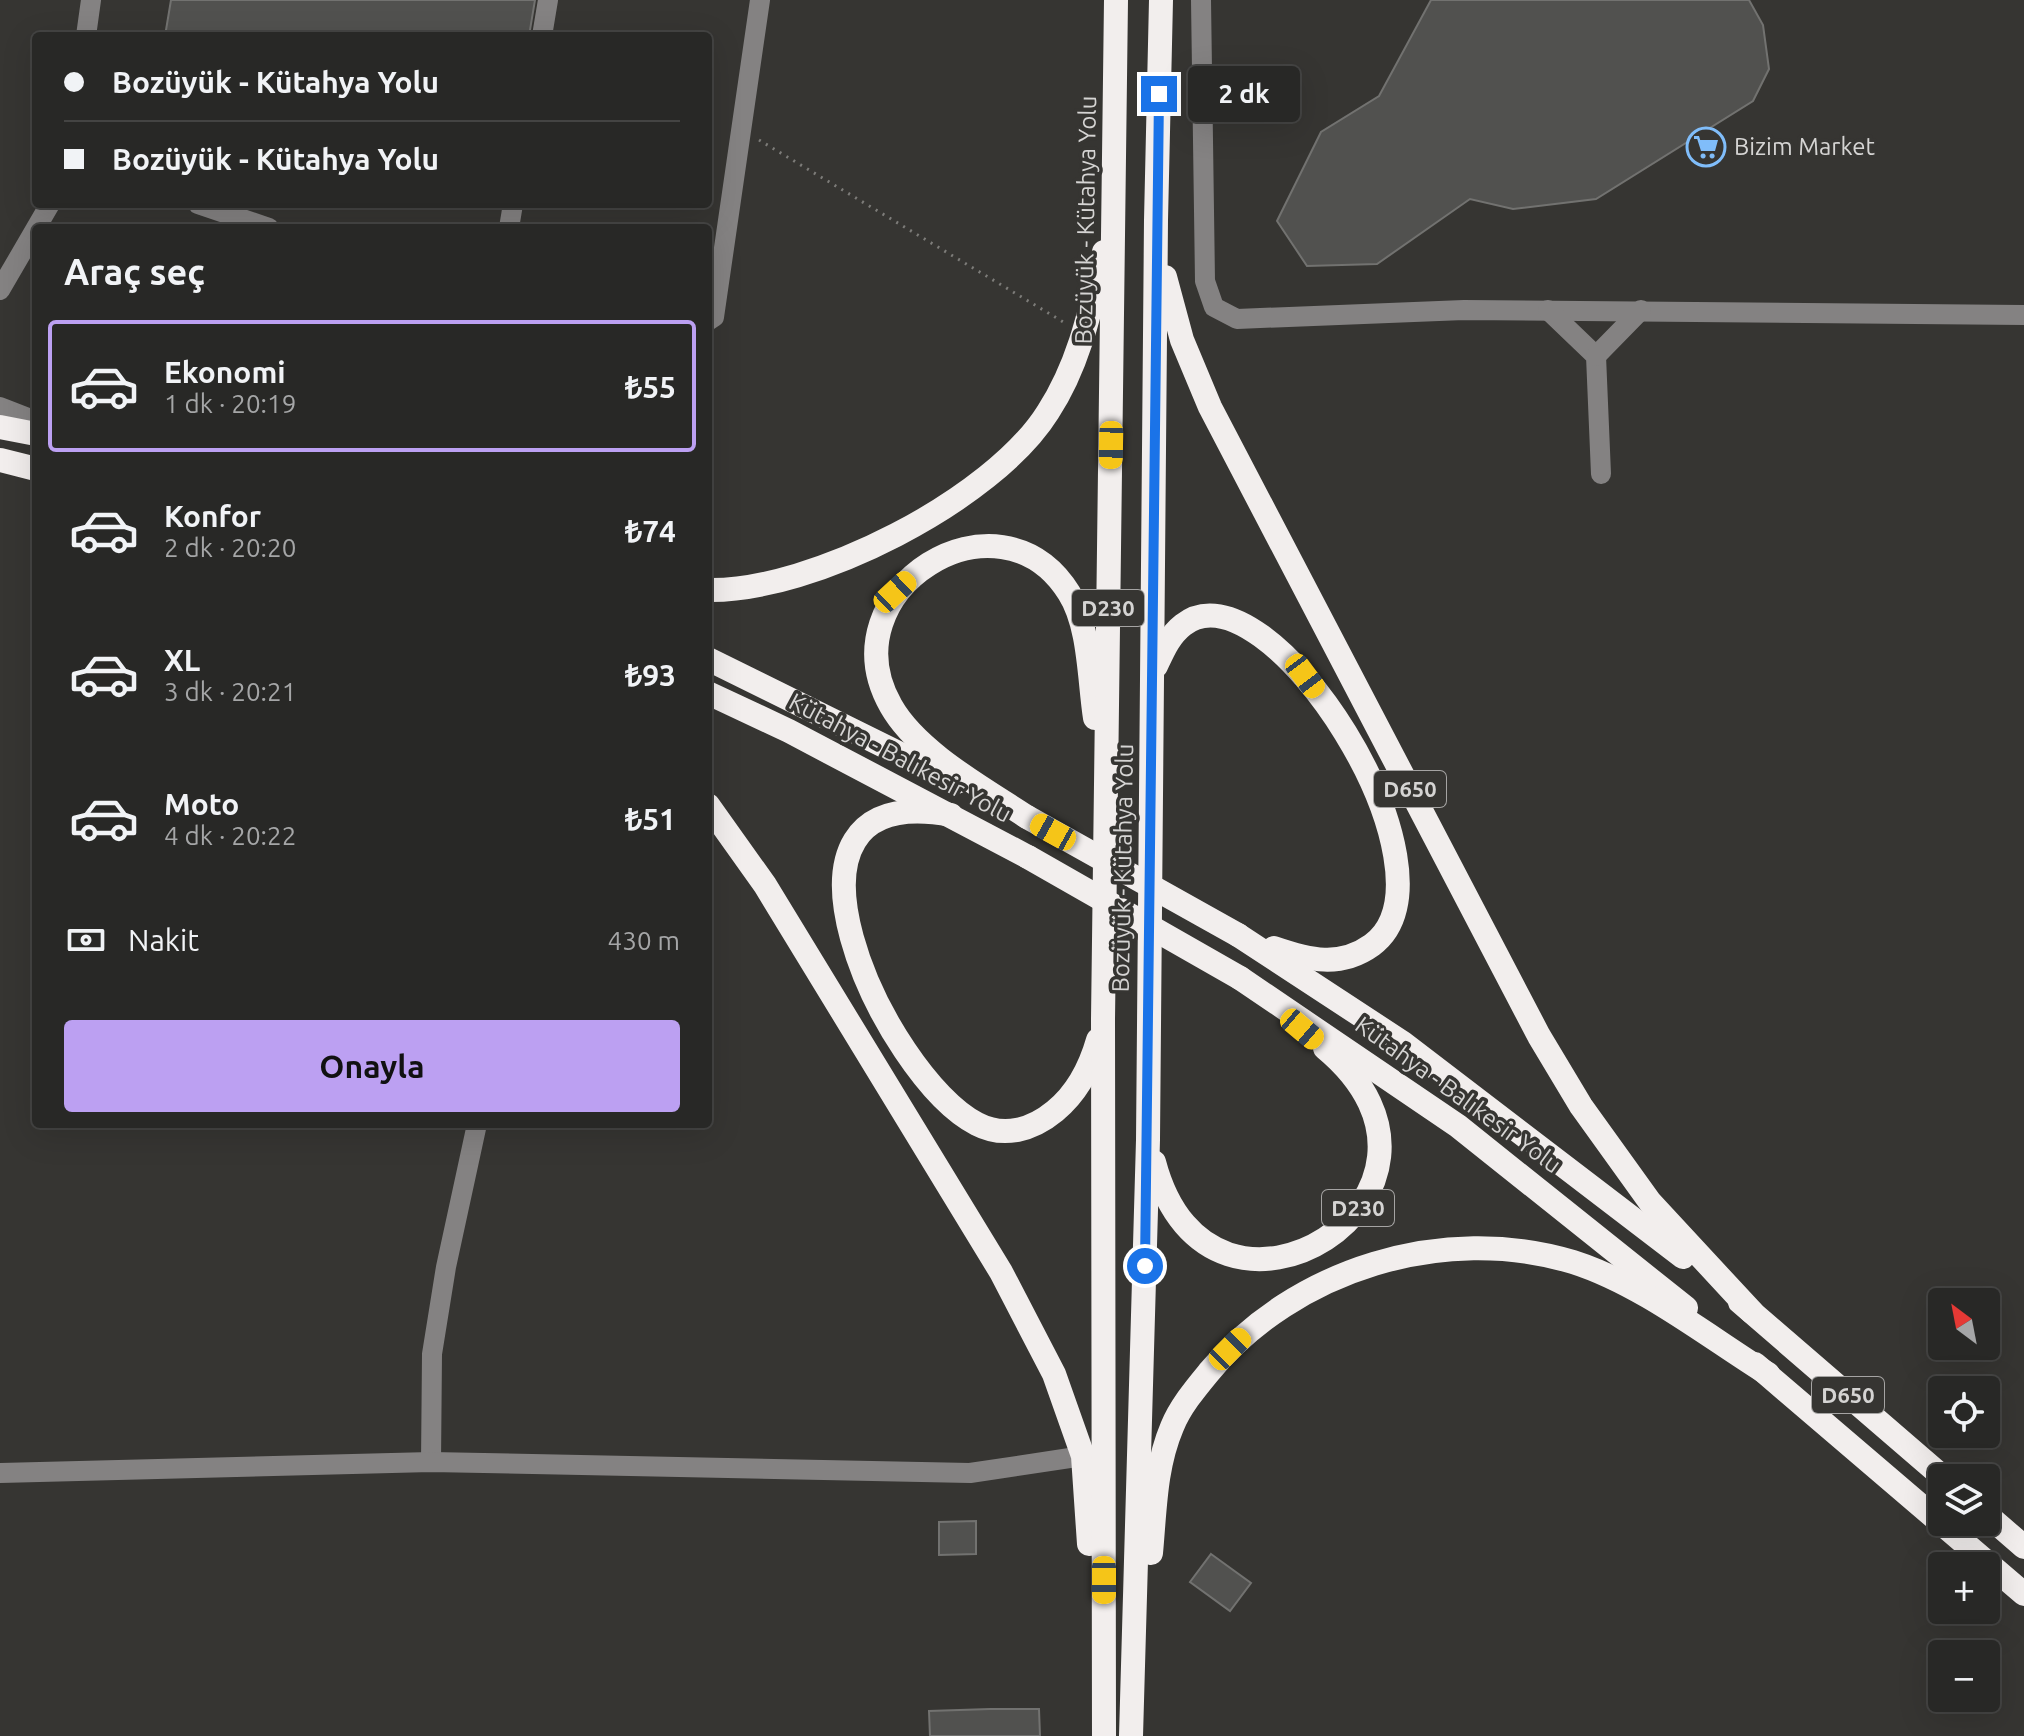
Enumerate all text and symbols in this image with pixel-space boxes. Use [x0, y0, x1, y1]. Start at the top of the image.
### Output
text: Bozüyük - Kütahya Yolu [112, 65, 439, 99]
callout: 2 dk [1187, 66, 1299, 122]
route end [1141, 76, 1177, 112]
text: 2 dk [1219, 79, 1270, 108]
street label: Bozüyük - Kütahya Yolu [1070, 95, 1101, 345]
supermarket icon: Bizim Market [1685, 126, 1727, 168]
place label: Bizim Market [1734, 133, 1875, 160]
text: Bozüyük - Kütahya Yolu [112, 142, 439, 176]
text: Araç seç [64, 251, 205, 292]
icon: car [68, 350, 140, 422]
text: Ekonomi [164, 355, 286, 389]
text: ₺55 [625, 370, 676, 404]
text: 1 dk · 20:19 [164, 389, 296, 418]
car [1099, 421, 1123, 469]
icon: car [68, 494, 140, 566]
text: Konfor [164, 499, 261, 533]
text: ₺74 [625, 514, 676, 548]
text: 2 dk · 20:20 [164, 533, 296, 562]
car [869, 567, 921, 617]
road number: D230 [1072, 590, 1144, 626]
icon: car [68, 638, 140, 710]
text: XL [164, 643, 200, 677]
car [1281, 650, 1329, 702]
text: ₺93 [625, 658, 676, 692]
text: 3 dk · 20:21 [164, 677, 296, 706]
street label: Kütahya - Balıkesir Yolu [785, 688, 1016, 828]
street label: Bozüyük - Kütahya Yolu [1107, 743, 1138, 993]
road number: D650 [1374, 771, 1446, 807]
icon: car [68, 782, 140, 854]
text: Moto [164, 787, 239, 821]
text: ₺51 [625, 802, 676, 836]
car [1026, 810, 1080, 854]
text: 4 dk · 20:22 [164, 821, 296, 850]
icon: cash [64, 918, 108, 962]
text: Nakit [128, 923, 199, 957]
text: 430 m [608, 926, 680, 955]
car [1276, 1004, 1328, 1054]
street label: Kütahya - Balıkesir Yolu [1350, 1011, 1566, 1178]
button: Onayla [64, 1020, 680, 1112]
road number: D230 [1322, 1190, 1394, 1226]
route start [1127, 1248, 1163, 1284]
north arrow [1928, 1288, 2000, 1360]
map controls [1928, 1288, 2000, 1712]
car [1205, 1324, 1255, 1374]
button: locate [1928, 1376, 2000, 1448]
road number: D650 [1812, 1377, 1884, 1413]
button: layers [1928, 1464, 2000, 1536]
button: + [1928, 1552, 2000, 1624]
car [1092, 1556, 1116, 1604]
button: − [1928, 1640, 2000, 1712]

